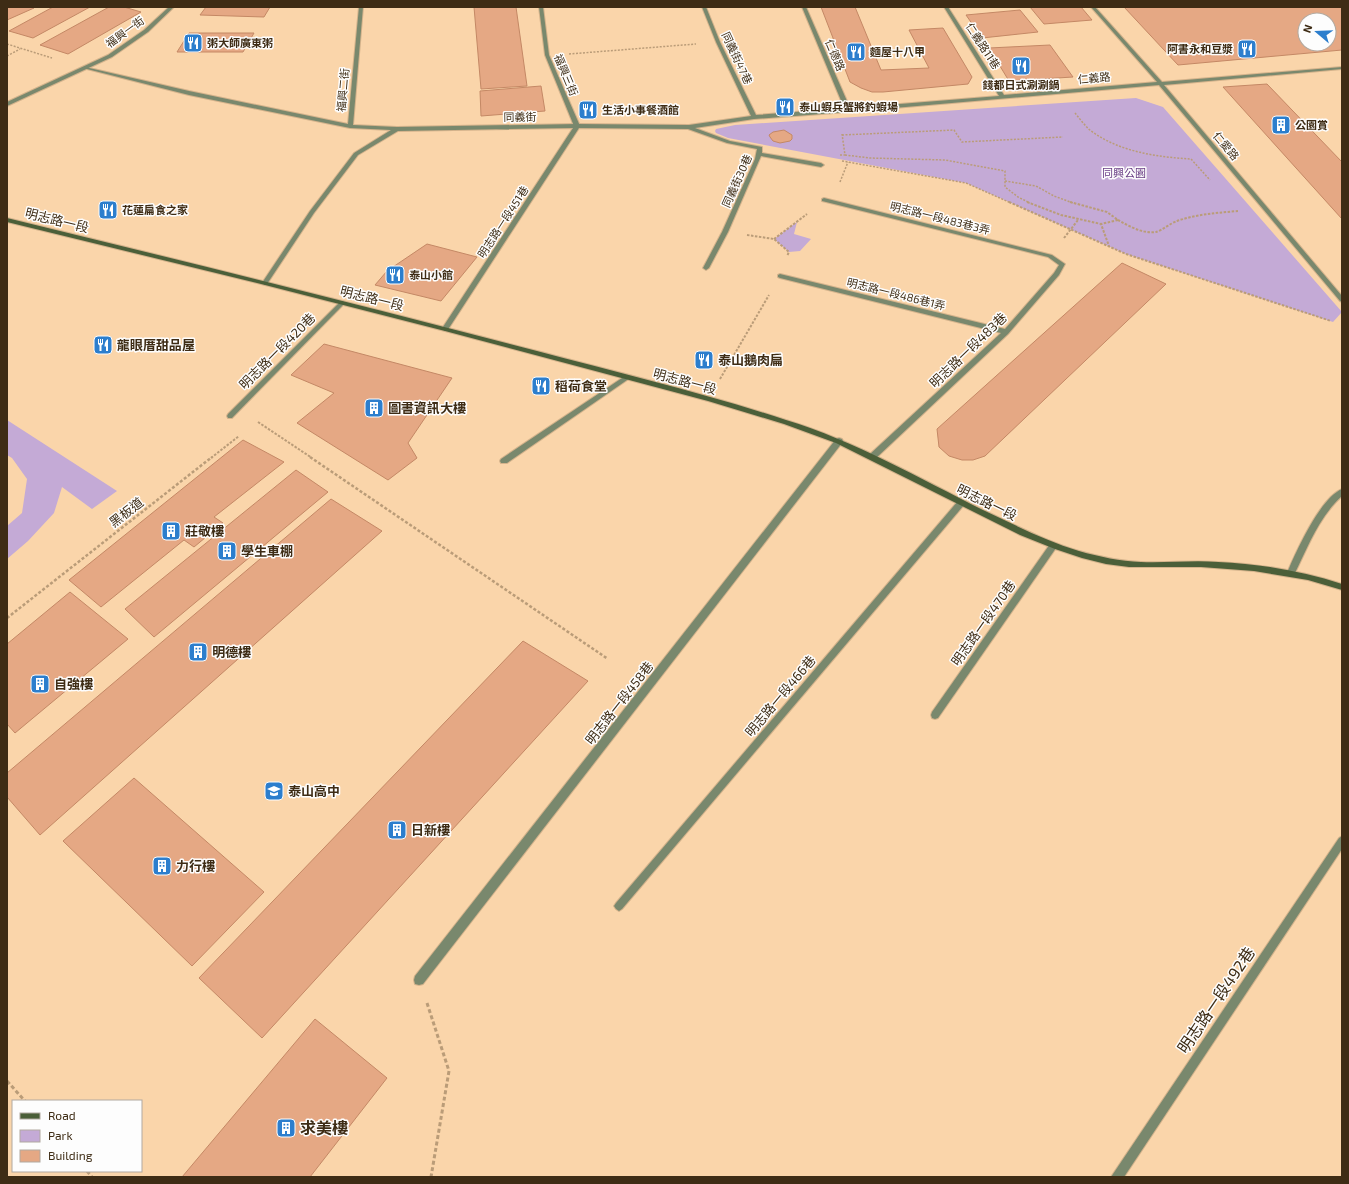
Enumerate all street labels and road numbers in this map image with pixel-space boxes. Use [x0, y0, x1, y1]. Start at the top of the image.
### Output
street label: 福興一街 [103, 13, 146, 50]
street label: 仁義路11巷 [964, 20, 1003, 71]
street label: 同義街47巷 [720, 29, 755, 86]
street label: 仁德路 [823, 37, 848, 73]
street label: 福興三街 [552, 52, 581, 98]
street label: 福興二街 [334, 67, 351, 112]
street label: 仁義路 [1077, 70, 1111, 85]
street label: 同義街 [503, 110, 537, 123]
street label: 仁愛路 [1211, 129, 1242, 162]
street label: 同義街30巷 [719, 152, 754, 209]
street label: 明志路一段451巷 [475, 183, 531, 260]
street label: 明志路一段483巷3弄 [889, 199, 992, 236]
street label: 明志路一段 [24, 204, 90, 236]
street label: 明志路一段486巷1弄 [845, 275, 947, 312]
street label: 明志路一段 [339, 282, 405, 314]
street label: 明志路一段483巷 [926, 309, 1010, 391]
street label: 明志路一段420巷 [236, 310, 318, 392]
street label: 明志路一段 [652, 365, 718, 397]
street label: 明志路一段 [954, 481, 1020, 523]
street label: 黑板道 [106, 494, 146, 530]
street label: 明志路一段470巷 [948, 577, 1018, 669]
street label: 明志路一段466巷 [741, 652, 819, 740]
street label: 明志路一段458巷 [582, 658, 656, 748]
street label: 明志路一段492巷 [1173, 943, 1258, 1056]

